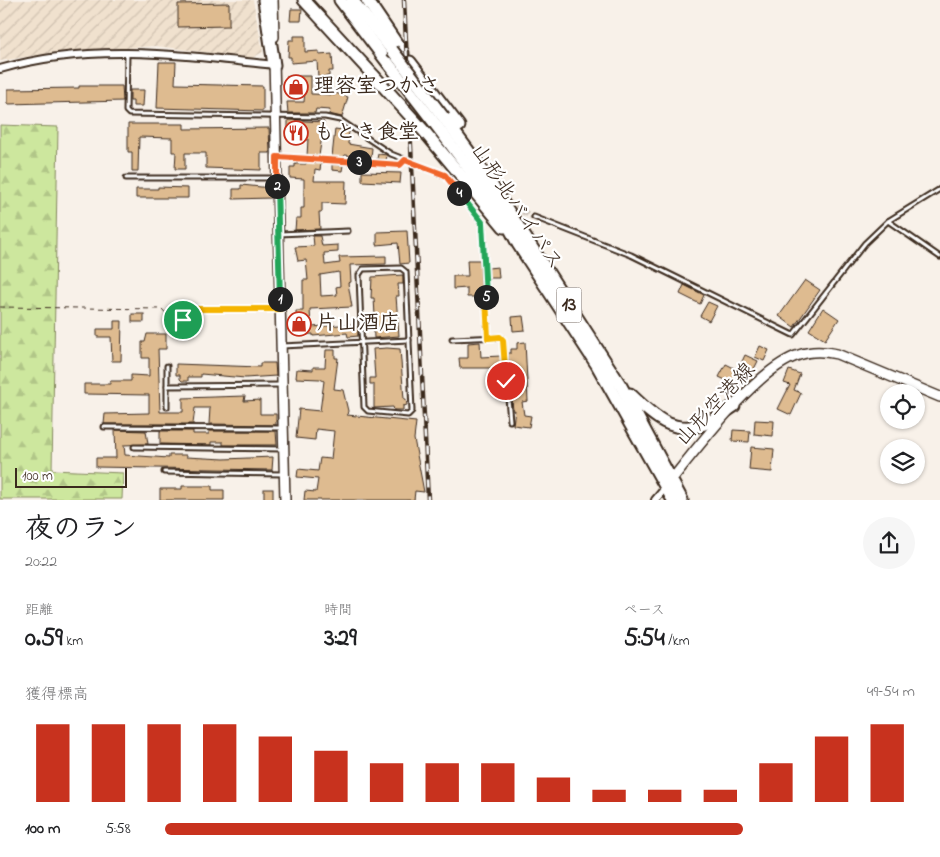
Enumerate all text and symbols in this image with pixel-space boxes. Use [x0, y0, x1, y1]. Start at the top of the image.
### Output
place label: 理容室つかさ [314, 72, 440, 102]
shop icon: 理容室つかさ [283, 74, 309, 100]
place label: もとき食堂 [314, 118, 419, 148]
restaurant icon: もとき食堂 [283, 120, 309, 146]
street label: 山形北バイパス [463, 138, 569, 276]
pin: 3 [346, 150, 372, 174]
text: 3 [357, 152, 362, 173]
pin: 2 [264, 174, 290, 198]
text: 2 [274, 176, 281, 197]
pin: 4 [446, 180, 472, 206]
text: 4 [457, 183, 462, 204]
pin: 5 [474, 284, 498, 310]
pin: 1 [268, 286, 292, 312]
text: 5 [482, 287, 491, 308]
road number: 13 [556, 288, 582, 322]
text: 1 [278, 289, 283, 310]
pin [162, 299, 204, 341]
icon: arrive [169, 306, 197, 334]
place label: 片山酒店 [316, 309, 400, 339]
shop icon: 片山酒店 [286, 311, 312, 337]
street label: 山形空港線 [669, 356, 763, 454]
pin [485, 360, 527, 402]
icon: check [492, 367, 520, 395]
map controls [880, 384, 925, 484]
button: locate [880, 384, 925, 429]
button: layers [880, 439, 925, 484]
scale bar [15, 464, 128, 488]
text: 100 m [22, 466, 53, 487]
text: 夜のラン [25, 510, 137, 551]
button: share [863, 517, 915, 569]
text: 20:22 [25, 550, 57, 574]
text: 距離 [25, 600, 53, 621]
text: 時間 [324, 600, 352, 621]
text: ペース [624, 600, 665, 621]
text: 0.59 [25, 621, 63, 657]
text: 3:29 [324, 621, 357, 657]
text: 5:54 [624, 621, 665, 657]
text: km [63, 631, 83, 652]
text: /km [665, 631, 690, 652]
text: 49–54 m [867, 680, 915, 704]
text: 獲得標高 [25, 683, 89, 707]
text: 100 m [25, 817, 60, 841]
text: 5:58 [105, 817, 131, 841]

